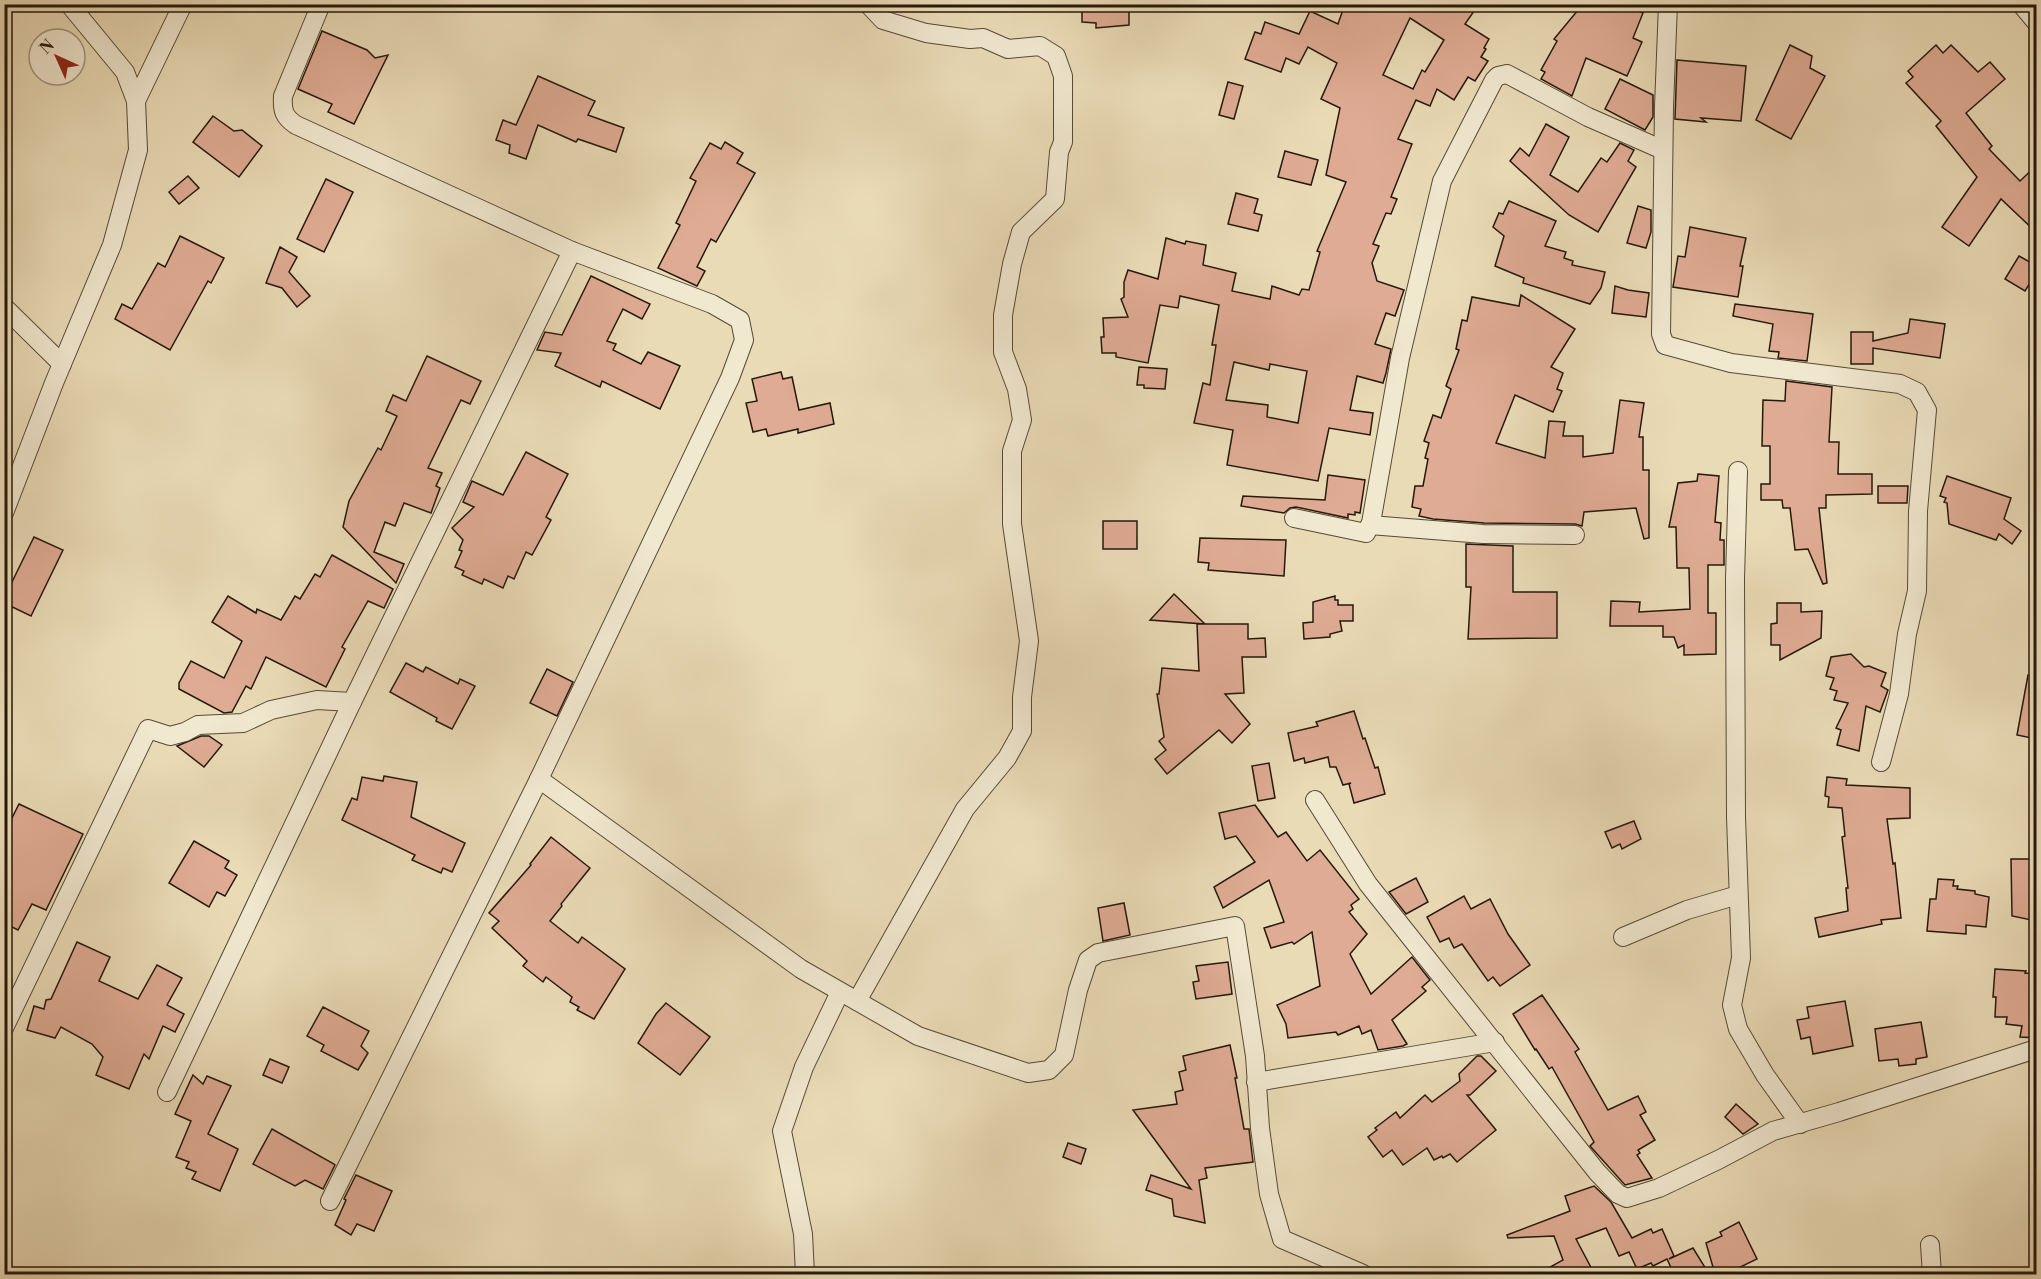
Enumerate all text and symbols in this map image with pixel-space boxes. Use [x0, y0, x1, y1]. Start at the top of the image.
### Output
north arrow [27, 27, 87, 87]
text: N [36, 35, 59, 59]

